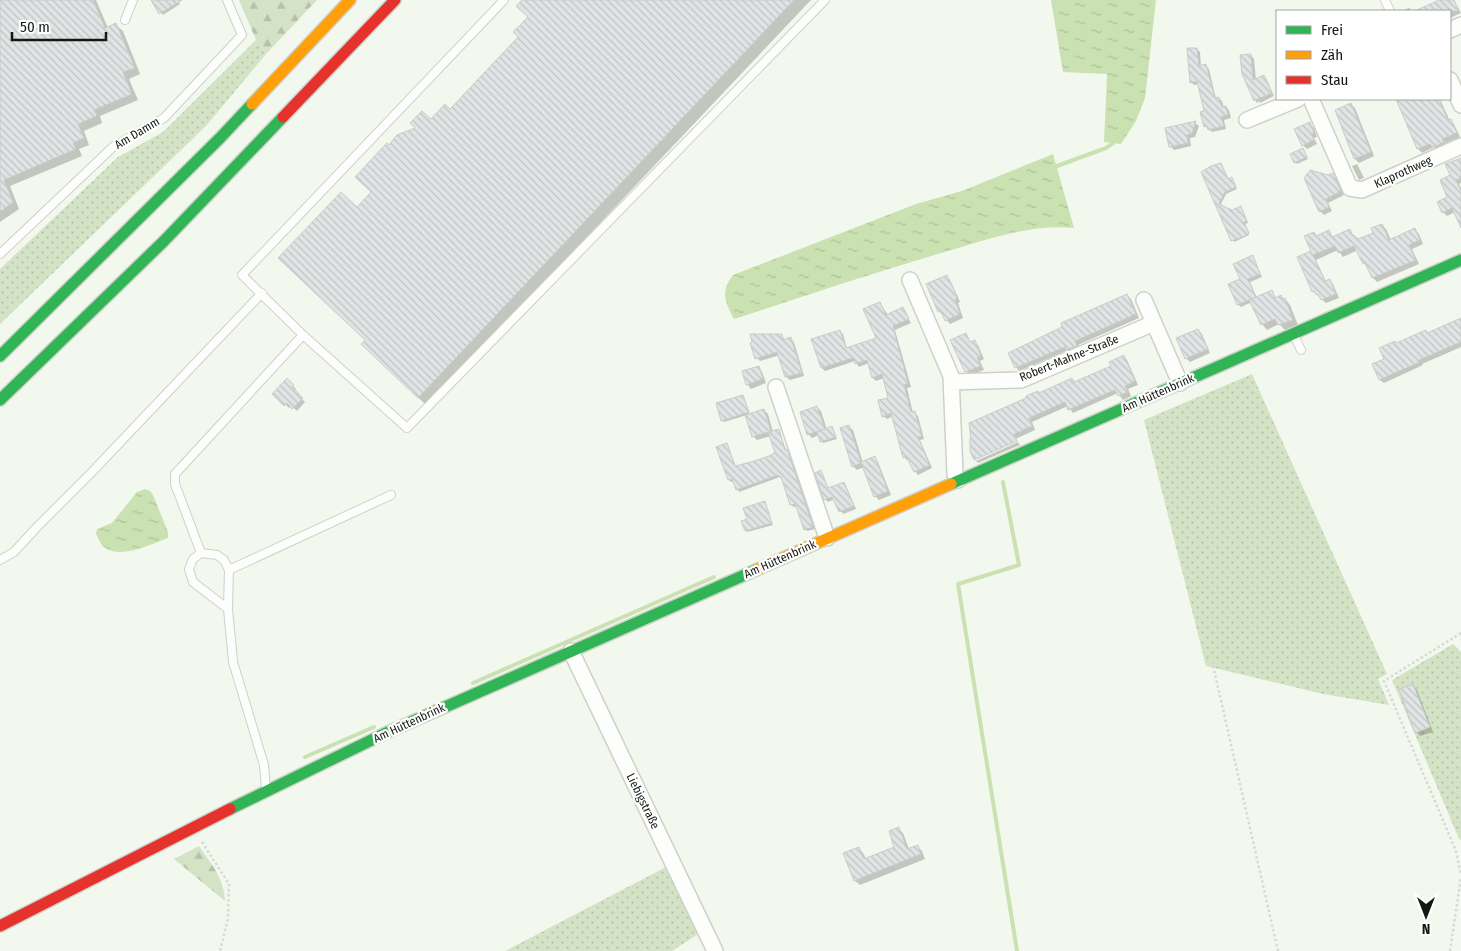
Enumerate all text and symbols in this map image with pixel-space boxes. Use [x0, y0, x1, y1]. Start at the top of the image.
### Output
scale bar [12, 10, 106, 42]
legend [1276, 10, 1451, 100]
text: 50 m [20, 18, 50, 36]
text: Frei [1321, 21, 1343, 39]
text: Zäh [1321, 46, 1343, 64]
text: Stau [1321, 71, 1348, 89]
street label: Am Damm [112, 114, 162, 152]
street label: Klaprothweg [1372, 153, 1434, 191]
street label: Robert-Mahne-Straße [1017, 332, 1121, 384]
street label: Am Hüttenbrink [1120, 371, 1197, 415]
street label: Am Hüttenbrink [742, 537, 819, 581]
street label: Am Hüttenbrink [371, 700, 447, 746]
street label: Liebigstraße [623, 771, 663, 831]
north arrow [1401, 891, 1451, 941]
text: N [1422, 920, 1430, 937]

